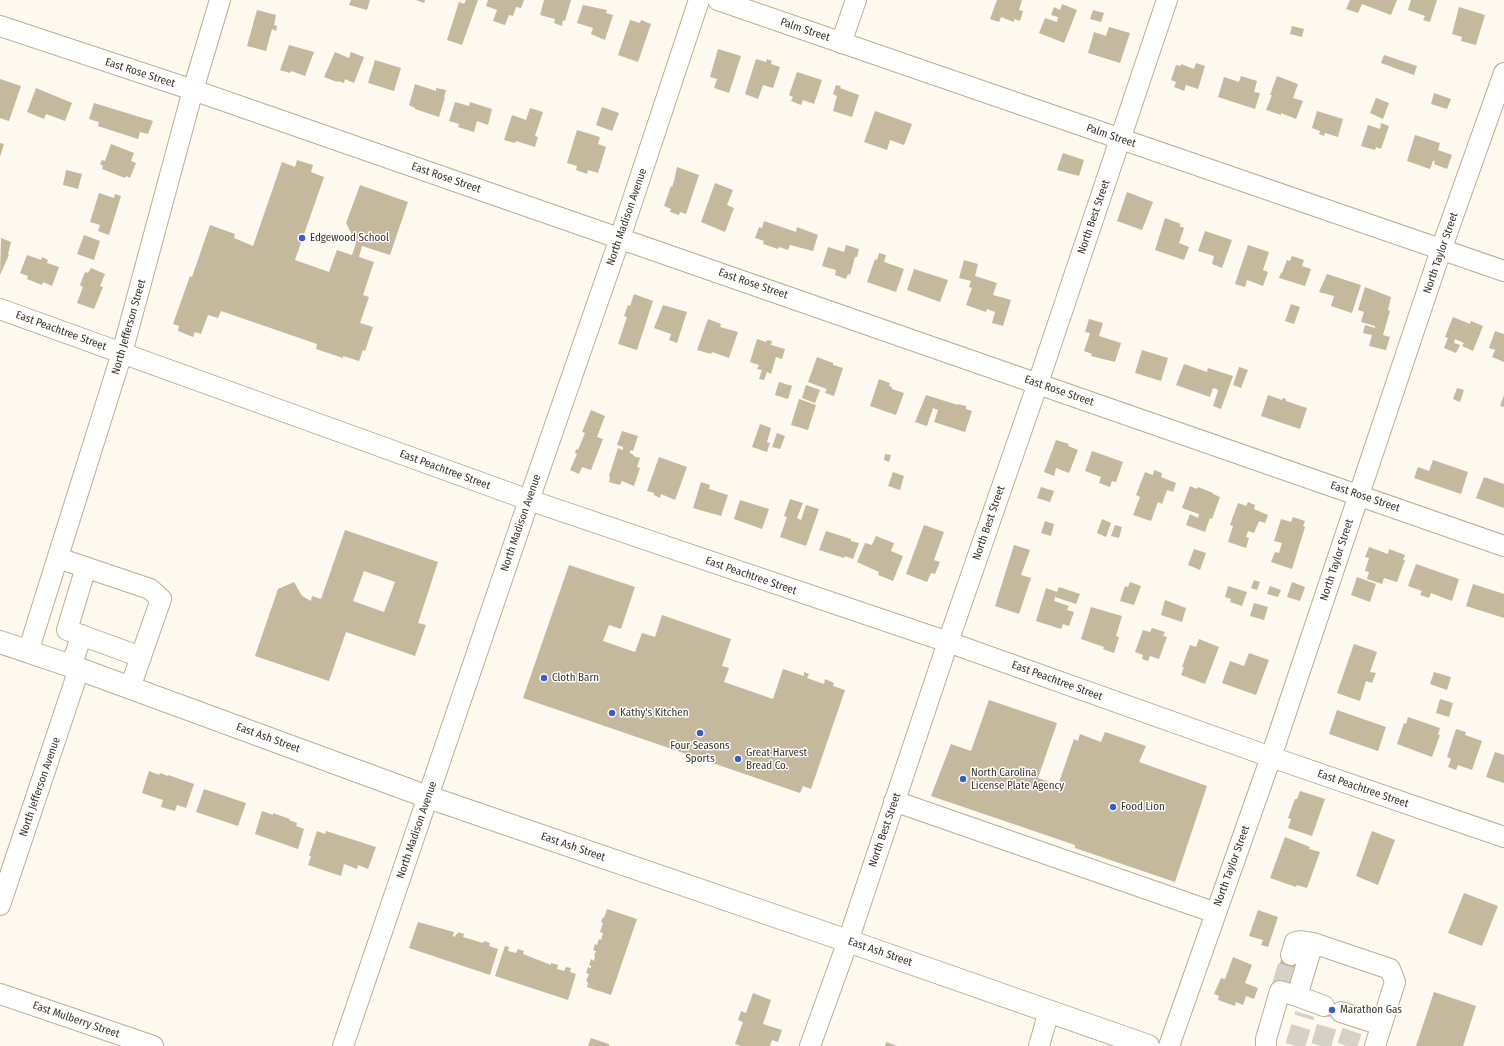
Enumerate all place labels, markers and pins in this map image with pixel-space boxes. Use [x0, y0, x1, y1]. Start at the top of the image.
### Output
place label: Edgewood School [310, 231, 389, 245]
marker: Edgewood School [297, 233, 307, 243]
place label: Cloth Barn [552, 671, 599, 685]
marker: Cloth Barn [539, 673, 549, 683]
place label: Kathy's Kitchen [620, 706, 689, 720]
marker: Kathy's Kitchen [607, 708, 617, 718]
marker: Four Seasons Sports [695, 728, 705, 738]
place label: Four Seasons Sports [670, 739, 730, 765]
place label: Great Harvest Bread Co. [746, 746, 807, 772]
marker: Great Harvest Bread Co. [733, 754, 743, 764]
place label: North Carolina License Plate Agency [971, 766, 1064, 792]
marker: North Carolina License Plate Agency [958, 774, 968, 784]
place label: Food Lion [1121, 800, 1165, 814]
marker: Food Lion [1108, 802, 1118, 812]
place label: Marathon Gas [1340, 1003, 1402, 1017]
marker: Marathon Gas [1327, 1005, 1337, 1015]

